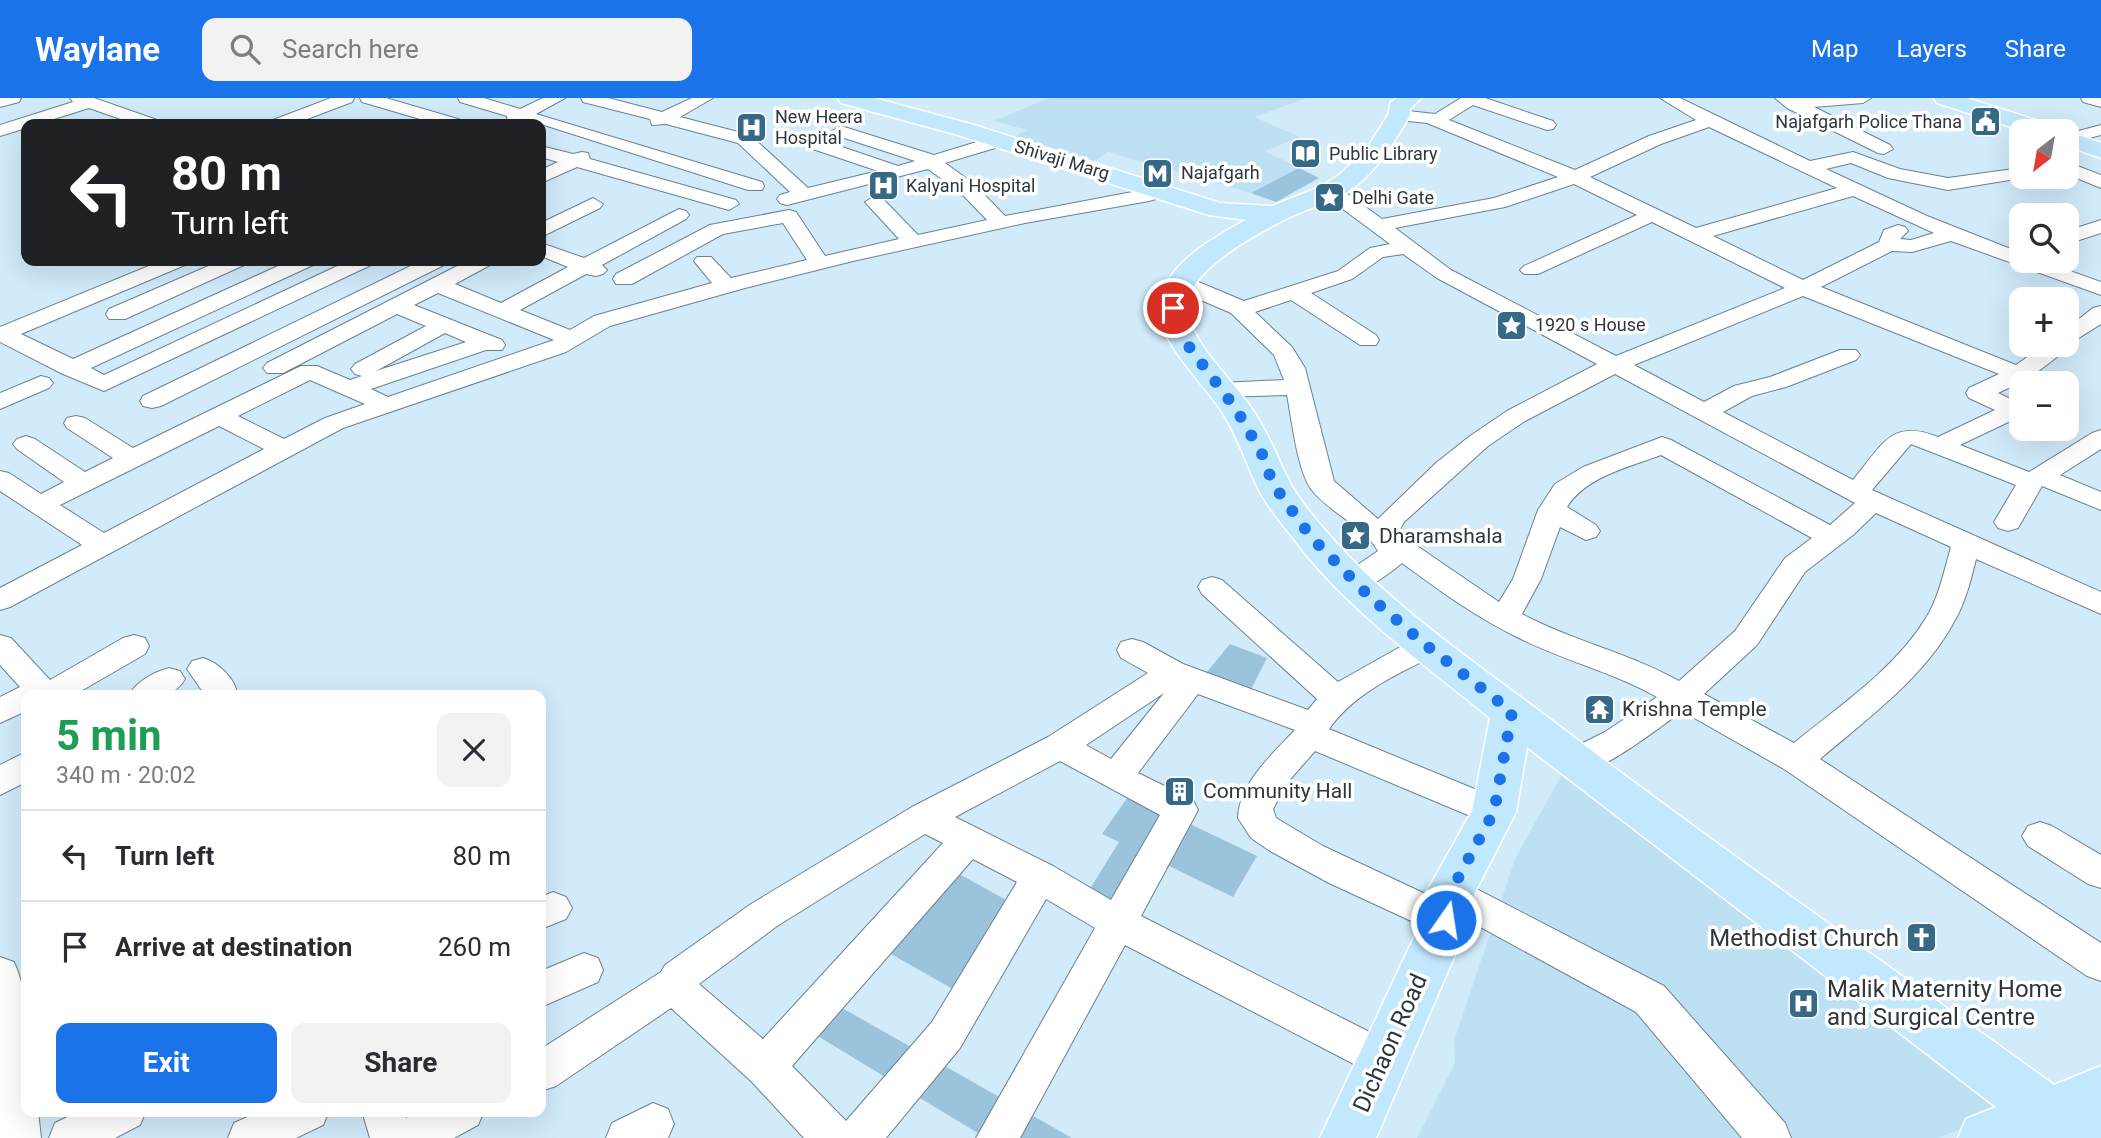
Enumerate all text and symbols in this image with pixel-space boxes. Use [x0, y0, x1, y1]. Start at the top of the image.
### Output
search box [202, 18, 692, 81]
text: Waylane [35, 30, 160, 69]
icon: search [226, 30, 264, 68]
text: Search here [282, 34, 419, 64]
text: Map [1811, 35, 1859, 63]
text: Layers [1897, 35, 1967, 63]
text: Share [2005, 35, 2066, 63]
public building icon: Najafgarh Police Thana [1968, 105, 2002, 139]
place label: New Heera Hospital [775, 106, 863, 148]
hospital icon: New Heera Hospital [735, 110, 769, 144]
place label: Najafgarh Police Thana [1775, 111, 1962, 132]
north arrow [2009, 119, 2079, 189]
map controls [2009, 119, 2079, 441]
street label: Shivaji Marg [1012, 135, 1112, 184]
library icon: Public Library [1289, 137, 1323, 171]
place label: Public Library [1329, 143, 1438, 164]
text: 80 m [171, 145, 282, 202]
icon: left [56, 147, 147, 238]
metro station icon: Najafgarh [1141, 156, 1175, 190]
place label: Najafgarh [1181, 162, 1260, 183]
hospital icon: Kalyani Hospital [866, 169, 900, 203]
place label: Kalyani Hospital [906, 175, 1035, 196]
place icon: Delhi Gate [1312, 181, 1346, 215]
place label: Delhi Gate [1352, 187, 1434, 208]
button: search [2009, 203, 2079, 273]
text: Turn left [171, 204, 289, 242]
pin [1143, 278, 1203, 338]
button: + [2009, 287, 2079, 357]
icon: arrive [1154, 289, 1192, 327]
place icon: 1920 s House [1495, 308, 1529, 342]
place label: 1920 s House [1535, 314, 1646, 335]
button: − [2009, 371, 2079, 441]
place icon: Dharamshala [1339, 519, 1373, 553]
place label: Dharamshala [1379, 524, 1503, 548]
temple icon: Krishna Temple [1582, 692, 1616, 726]
place label: Krishna Temple [1622, 697, 1767, 721]
text: 5 min [56, 711, 162, 760]
button: close [437, 713, 511, 787]
text: 340 m · 20:02 [56, 762, 195, 789]
building icon: Community Hall [1163, 774, 1197, 808]
place label: Community Hall [1203, 779, 1352, 803]
icon: left [56, 837, 94, 875]
text: Turn left [115, 841, 214, 871]
text: 80 m [453, 841, 511, 871]
position arrow [1409, 883, 1483, 957]
church icon: Methodist Church [1905, 921, 1939, 955]
place label: Methodist Church [1709, 924, 1899, 952]
icon: arrive [56, 928, 94, 966]
text: Arrive at destination [115, 932, 352, 962]
text: 260 m [438, 932, 511, 962]
street label: Dichaon Road [1347, 970, 1433, 1116]
place label: Malik Maternity Home and Surgical Centre [1827, 975, 2062, 1031]
hospital icon: Malik Maternity Home and Surgical Centre [1787, 986, 1821, 1020]
button: Exit [56, 1023, 277, 1103]
button: Share [291, 1023, 511, 1103]

